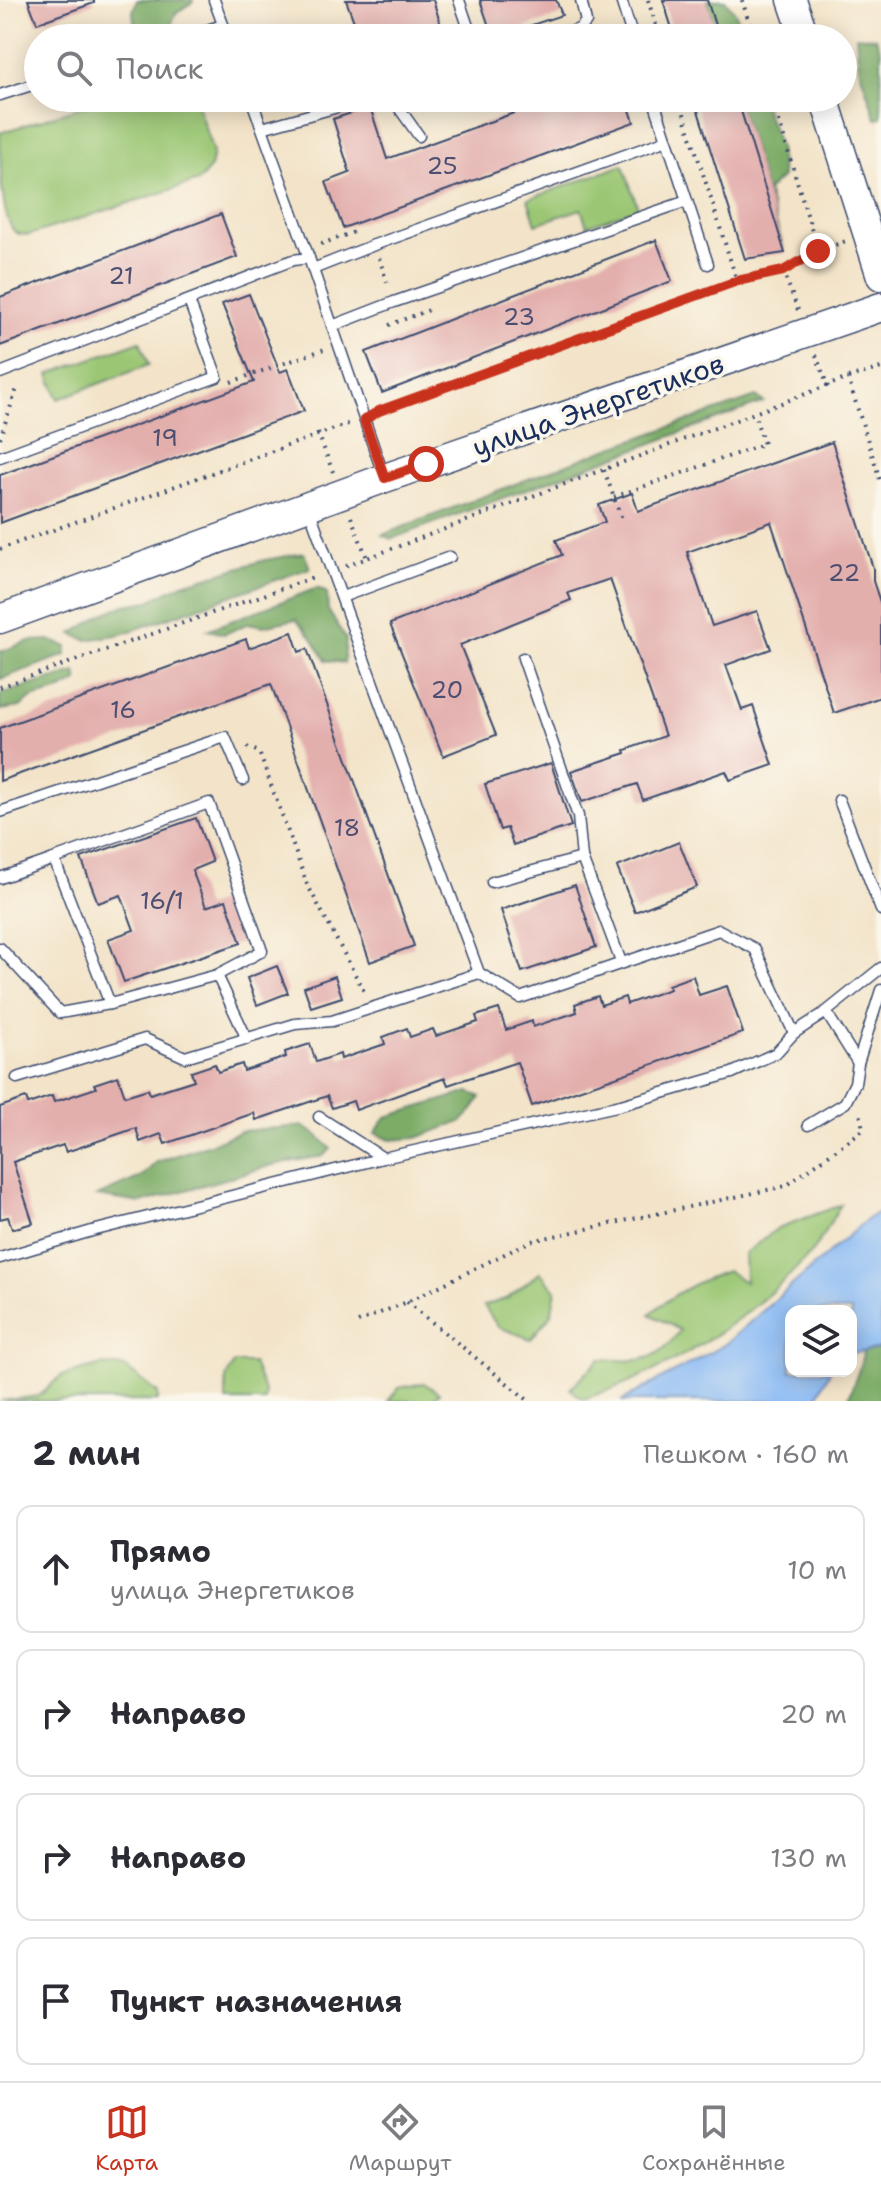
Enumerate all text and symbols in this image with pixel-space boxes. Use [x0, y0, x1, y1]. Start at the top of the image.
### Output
search box [24, 24, 857, 112]
icon: search [52, 46, 96, 90]
text: Поиск [116, 48, 204, 89]
house number: 25 [426, 150, 458, 182]
route end [800, 233, 836, 269]
house number: 21 [108, 260, 134, 292]
house number: 23 [503, 301, 535, 333]
street label: улица Энергетиков [467, 344, 729, 466]
house number: 19 [152, 422, 178, 454]
route start [408, 446, 444, 482]
house number: 22 [828, 557, 860, 589]
house number: 20 [431, 674, 463, 706]
house number: 16 [110, 694, 136, 726]
house number: 18 [334, 812, 360, 844]
house number: 16/1 [140, 885, 184, 917]
map controls [785, 1305, 857, 1377]
button: layers [785, 1305, 857, 1377]
text: 2 мин [32, 1430, 141, 1476]
text: Пешком · 160 m [643, 1436, 849, 1471]
text: Прямо [110, 1531, 211, 1572]
icon: ahead [34, 1547, 78, 1591]
text: 10 m [787, 1552, 847, 1587]
text: улица Энергетиков [110, 1572, 355, 1607]
icon: right [34, 1691, 78, 1735]
text: Направо [110, 1693, 246, 1734]
text: 20 m [780, 1696, 847, 1731]
icon: right [34, 1835, 78, 1879]
text: Направо [110, 1837, 246, 1878]
text: 130 m [770, 1840, 847, 1875]
icon: arrive [34, 1979, 78, 2023]
text: Пункт назначения [110, 1981, 402, 2022]
tab: Карта [95, 2100, 158, 2177]
tab: Маршрут [349, 2100, 451, 2177]
tab: Сохранённые [642, 2100, 786, 2177]

